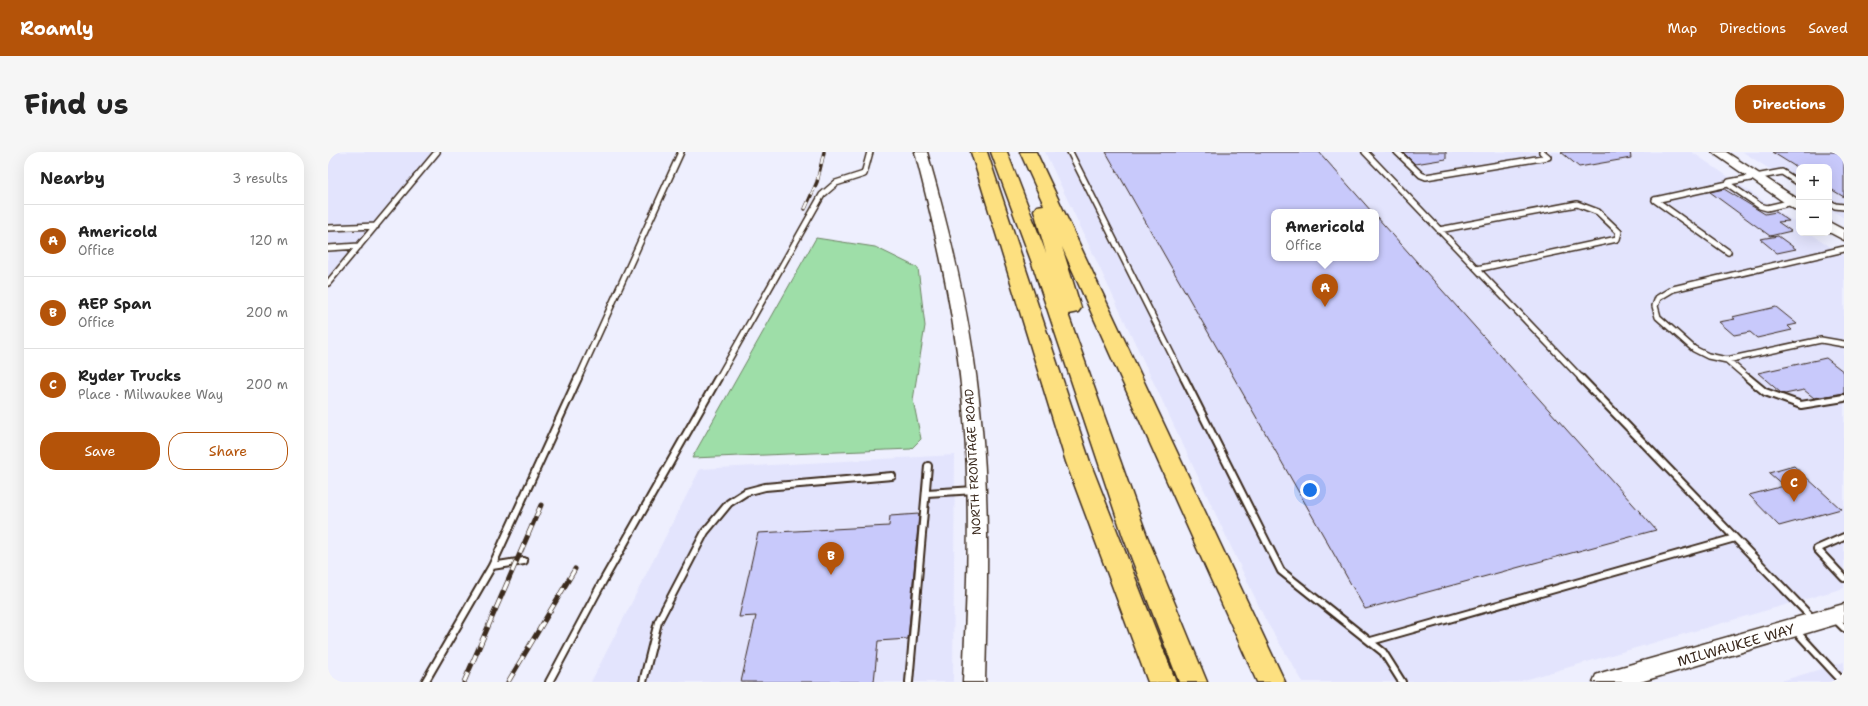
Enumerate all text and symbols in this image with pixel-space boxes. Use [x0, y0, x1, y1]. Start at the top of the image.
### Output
text: Roamly [20, 16, 94, 41]
text: Map [1668, 19, 1698, 37]
text: Directions [1720, 19, 1786, 37]
text: Saved [1808, 19, 1848, 37]
text: Find us [24, 85, 129, 123]
button: Directions [1735, 85, 1844, 123]
map controls [1796, 164, 1832, 236]
button: + [1796, 164, 1832, 200]
text: Nearby [40, 167, 105, 189]
text: 3 results [232, 170, 288, 187]
button: − [1796, 200, 1832, 236]
popup [1271, 209, 1379, 261]
text: Americold [1285, 217, 1365, 237]
text: Americold [78, 222, 157, 242]
text: A [48, 232, 58, 249]
text: 120 m [250, 232, 288, 249]
text: Office [1285, 237, 1322, 254]
text: Office [78, 242, 115, 259]
pin: A [1312, 274, 1338, 307]
text: AEP Span [78, 294, 151, 314]
text: B [49, 304, 57, 321]
text: 200 m [246, 304, 288, 321]
text: Office [78, 314, 115, 331]
text: Ryder Trucks [78, 366, 181, 386]
text: C [49, 376, 57, 393]
text: 200 m [246, 376, 288, 393]
text: Place · Milwaukee Way [78, 386, 223, 403]
street label: NORTH FRONTAGE ROAD [961, 388, 985, 536]
button: Save [40, 432, 160, 470]
button: Share [168, 432, 288, 470]
pin: C [1781, 469, 1807, 502]
your location [1300, 480, 1320, 500]
pin: B [818, 542, 844, 575]
street label: MILWAUKEE WAY [1675, 619, 1797, 670]

